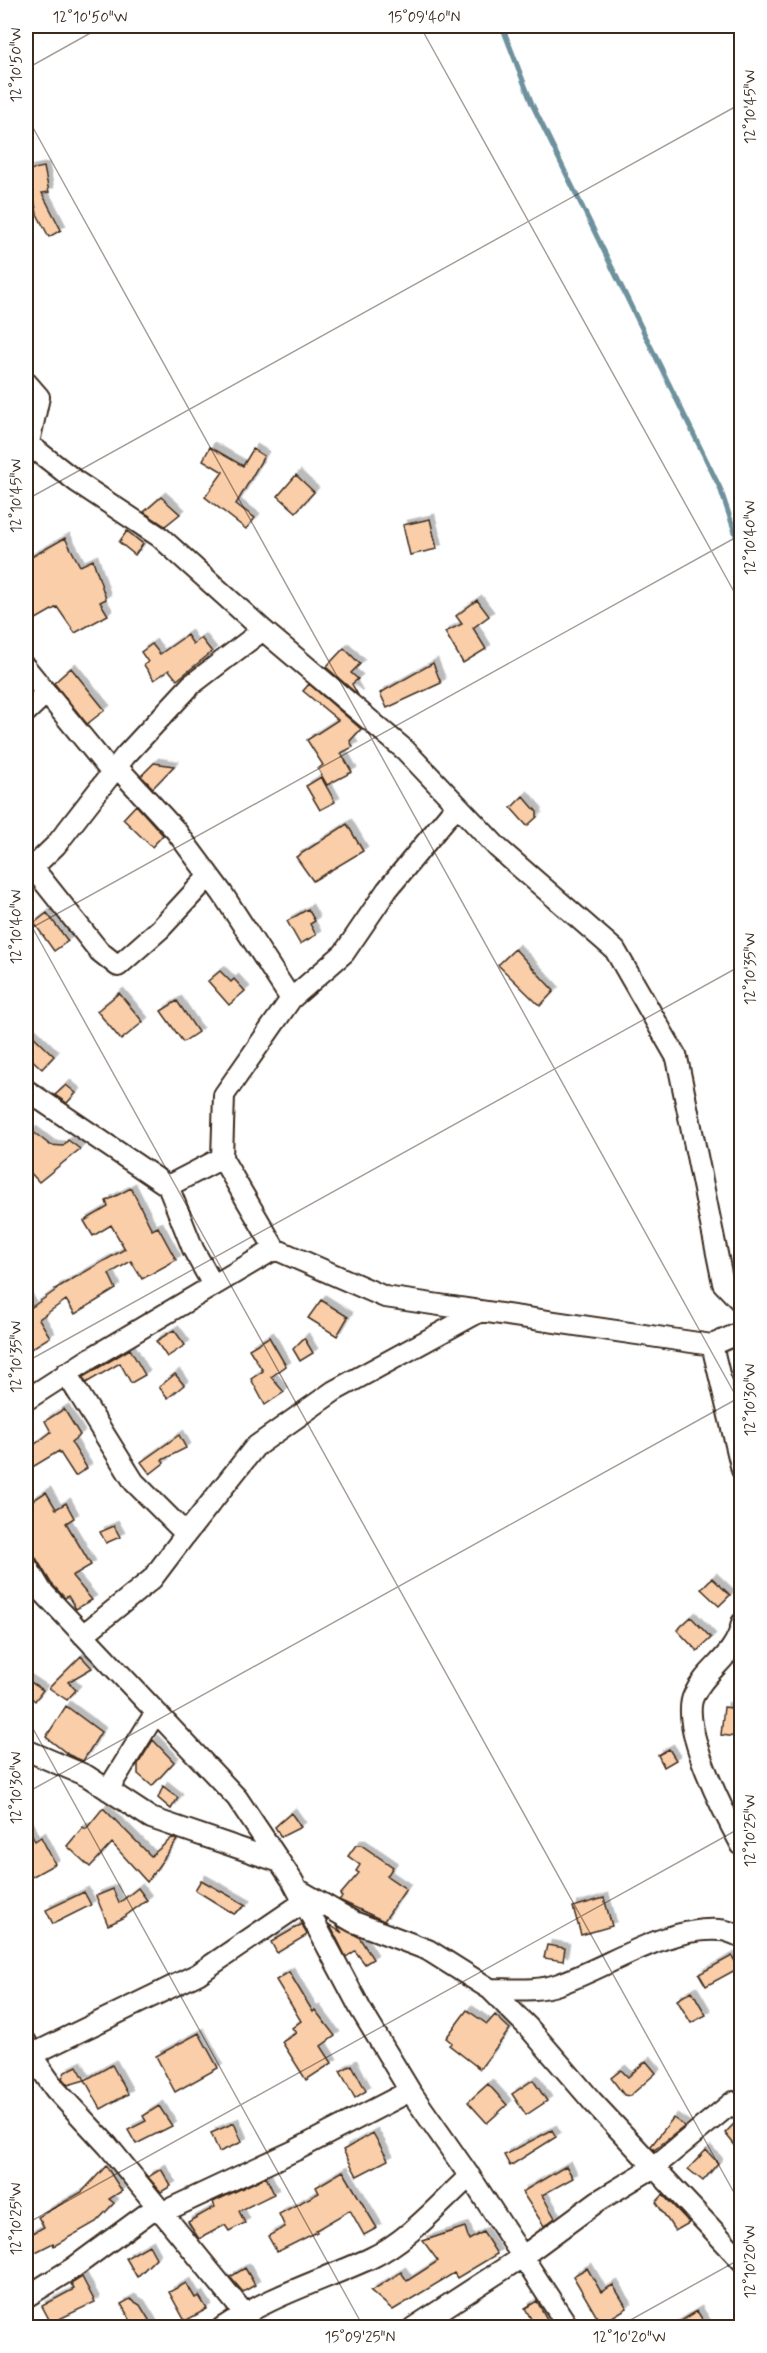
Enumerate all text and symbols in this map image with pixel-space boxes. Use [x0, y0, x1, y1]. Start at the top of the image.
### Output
text: 12°10'50"W [53, 8, 127, 28]
text: 15°09'40"N [387, 8, 461, 28]
text: 12°10'50"W [7, 28, 27, 102]
text: 12°10'45"W [741, 70, 761, 144]
text: 12°10'45"W [7, 459, 27, 533]
text: 12°10'40"W [741, 501, 761, 575]
text: 12°10'40"W [7, 890, 27, 964]
text: 12°10'35"W [741, 933, 761, 1005]
text: 12°10'35"W [7, 1321, 27, 1393]
text: 12°10'30"W [741, 1364, 761, 1436]
text: 12°10'30"W [7, 1752, 27, 1824]
text: 12°10'25"W [741, 1795, 761, 1867]
text: 12°10'25"W [7, 2183, 27, 2255]
text: 12°10'20"W [741, 2225, 761, 2299]
text: 15°09'25"N [324, 2328, 396, 2348]
text: 12°10'20"W [592, 2328, 666, 2348]

